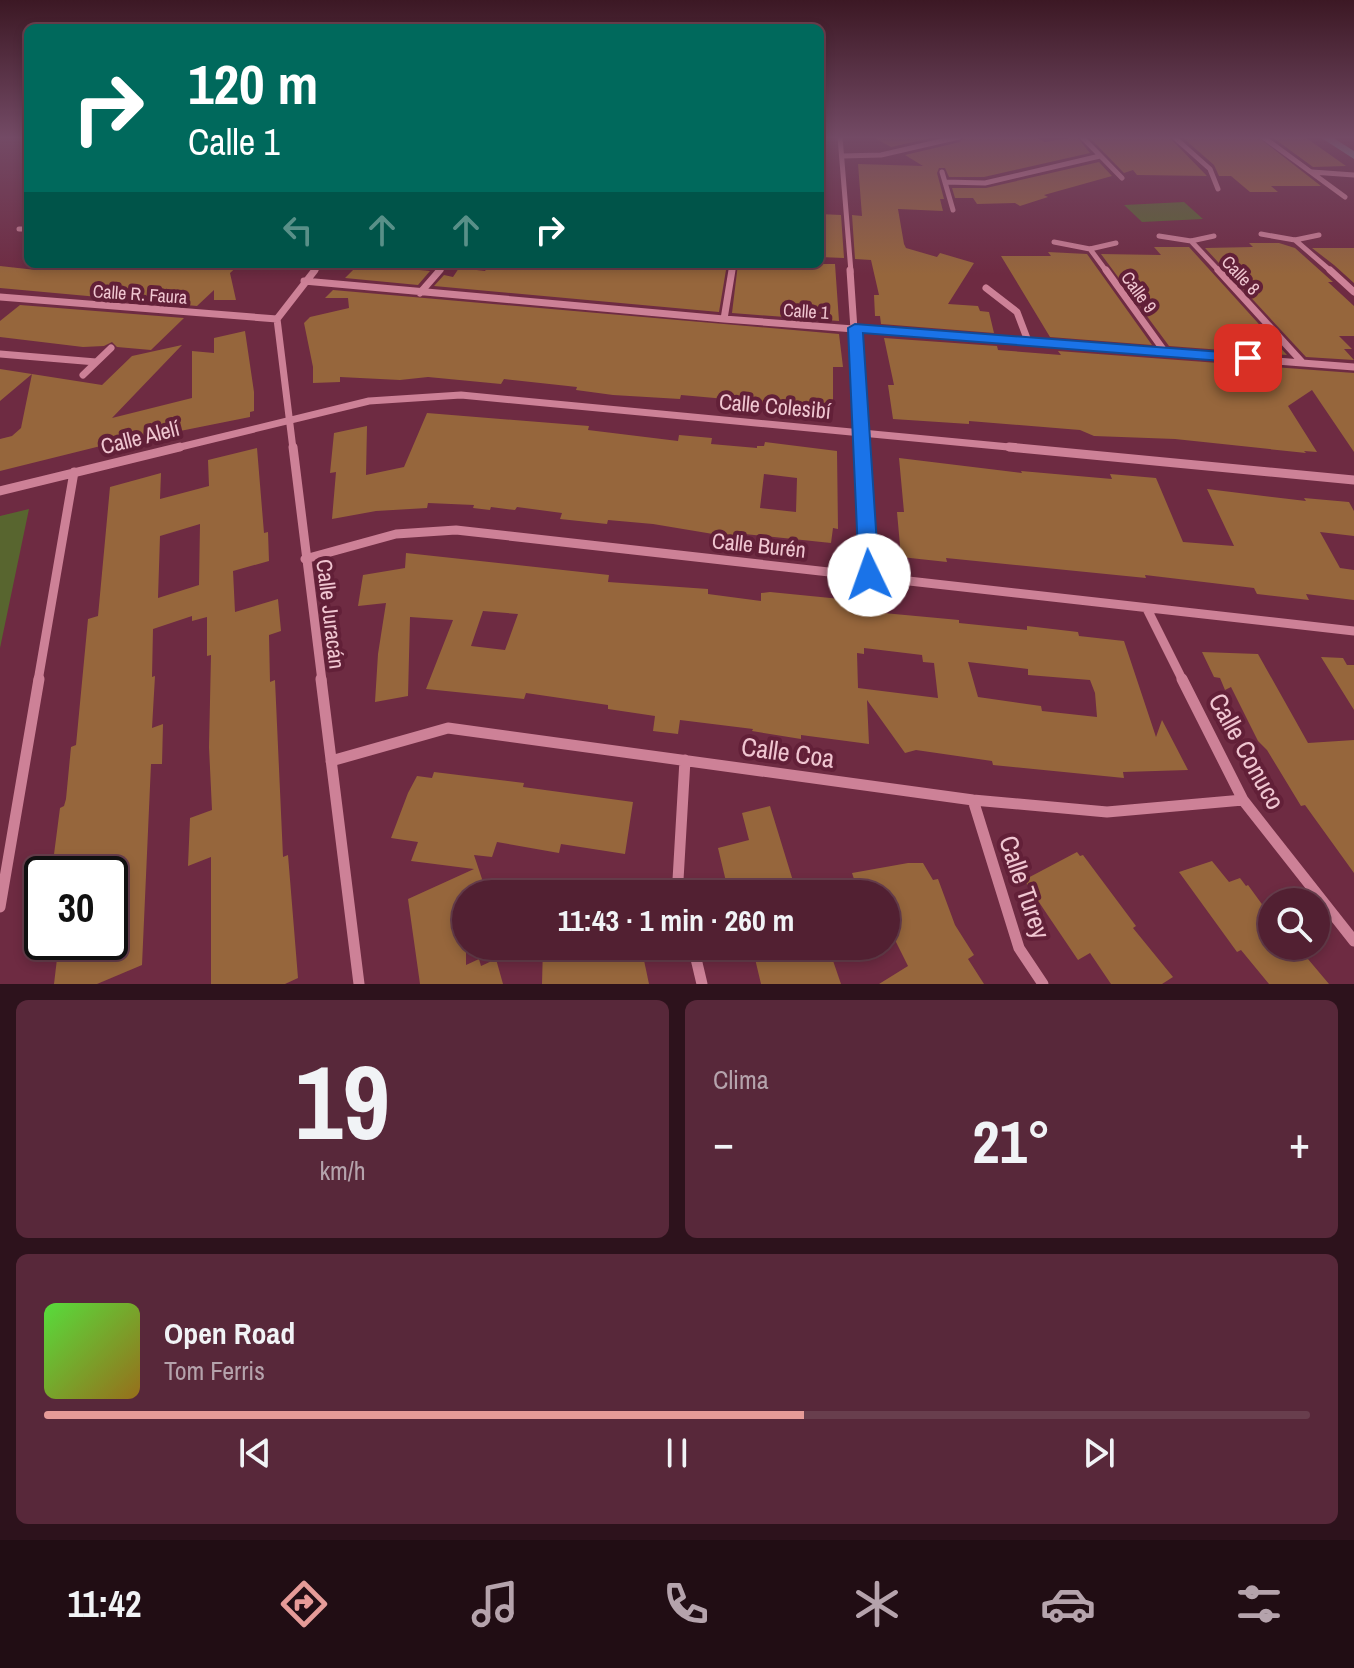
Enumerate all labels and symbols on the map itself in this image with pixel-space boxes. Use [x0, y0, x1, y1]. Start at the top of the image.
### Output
street label: Calle 8 [1216, 250, 1266, 300]
street label: Calle 9 [1115, 266, 1163, 318]
street label: Calle R. Faura [92, 278, 188, 310]
street label: Calle 1 [782, 297, 831, 325]
pin [1214, 324, 1282, 392]
street label: Calle Colesibí [718, 386, 833, 426]
street label: Calle Alelí [97, 413, 183, 461]
street label: Calle Burén [711, 525, 807, 565]
position arrow [827, 533, 911, 617]
street label: Calle Juracán [309, 557, 353, 671]
street label: Calle Conuco [1201, 687, 1293, 815]
street label: Calle Coa [739, 728, 837, 776]
street label: Calle Turey [991, 831, 1059, 944]
speed limit sign: 30 [24, 856, 128, 960]

